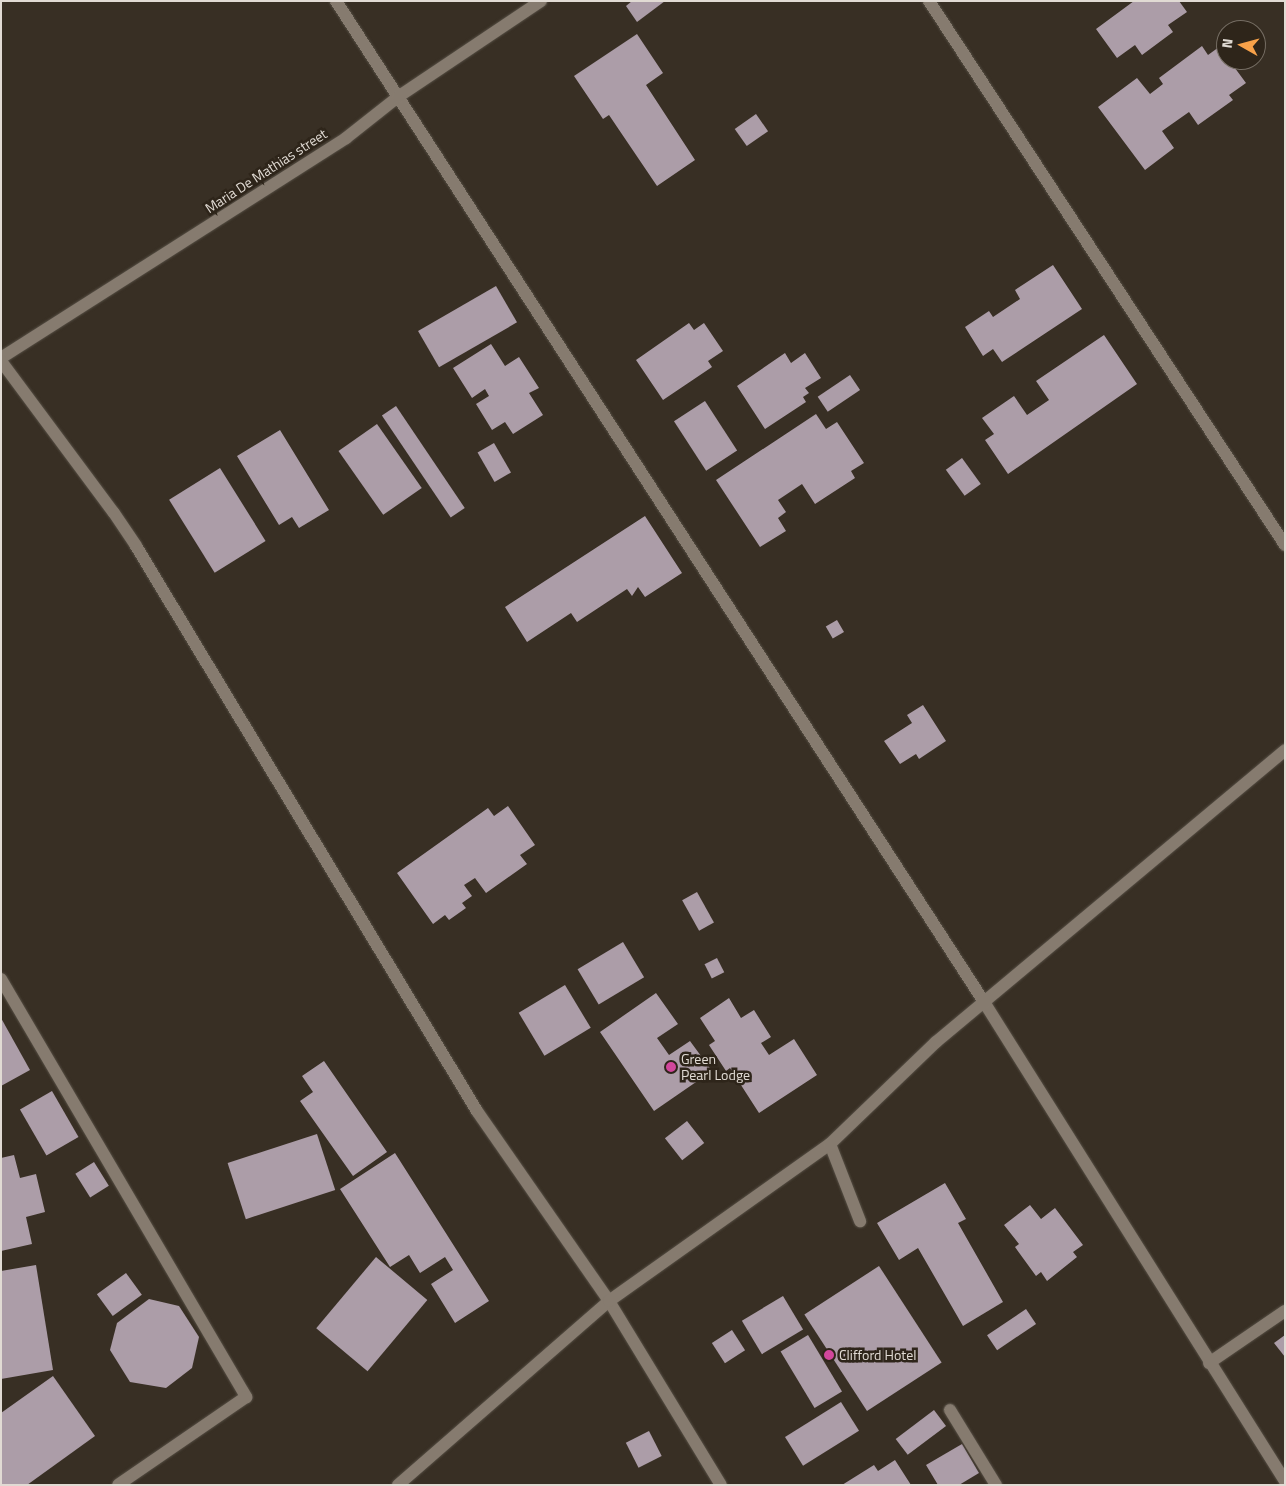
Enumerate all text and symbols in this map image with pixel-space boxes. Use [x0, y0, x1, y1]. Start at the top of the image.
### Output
north arrow [1216, 20, 1266, 70]
text: N [1216, 37, 1238, 49]
street label: Maria De Mathias street [202, 125, 330, 217]
place label: Green Pearl Lodge [681, 1051, 750, 1084]
marker: Green Pearl Lodge [665, 1061, 677, 1073]
place label: Clifford Hotel [839, 1347, 917, 1363]
marker: Clifford Hotel [823, 1349, 835, 1361]

